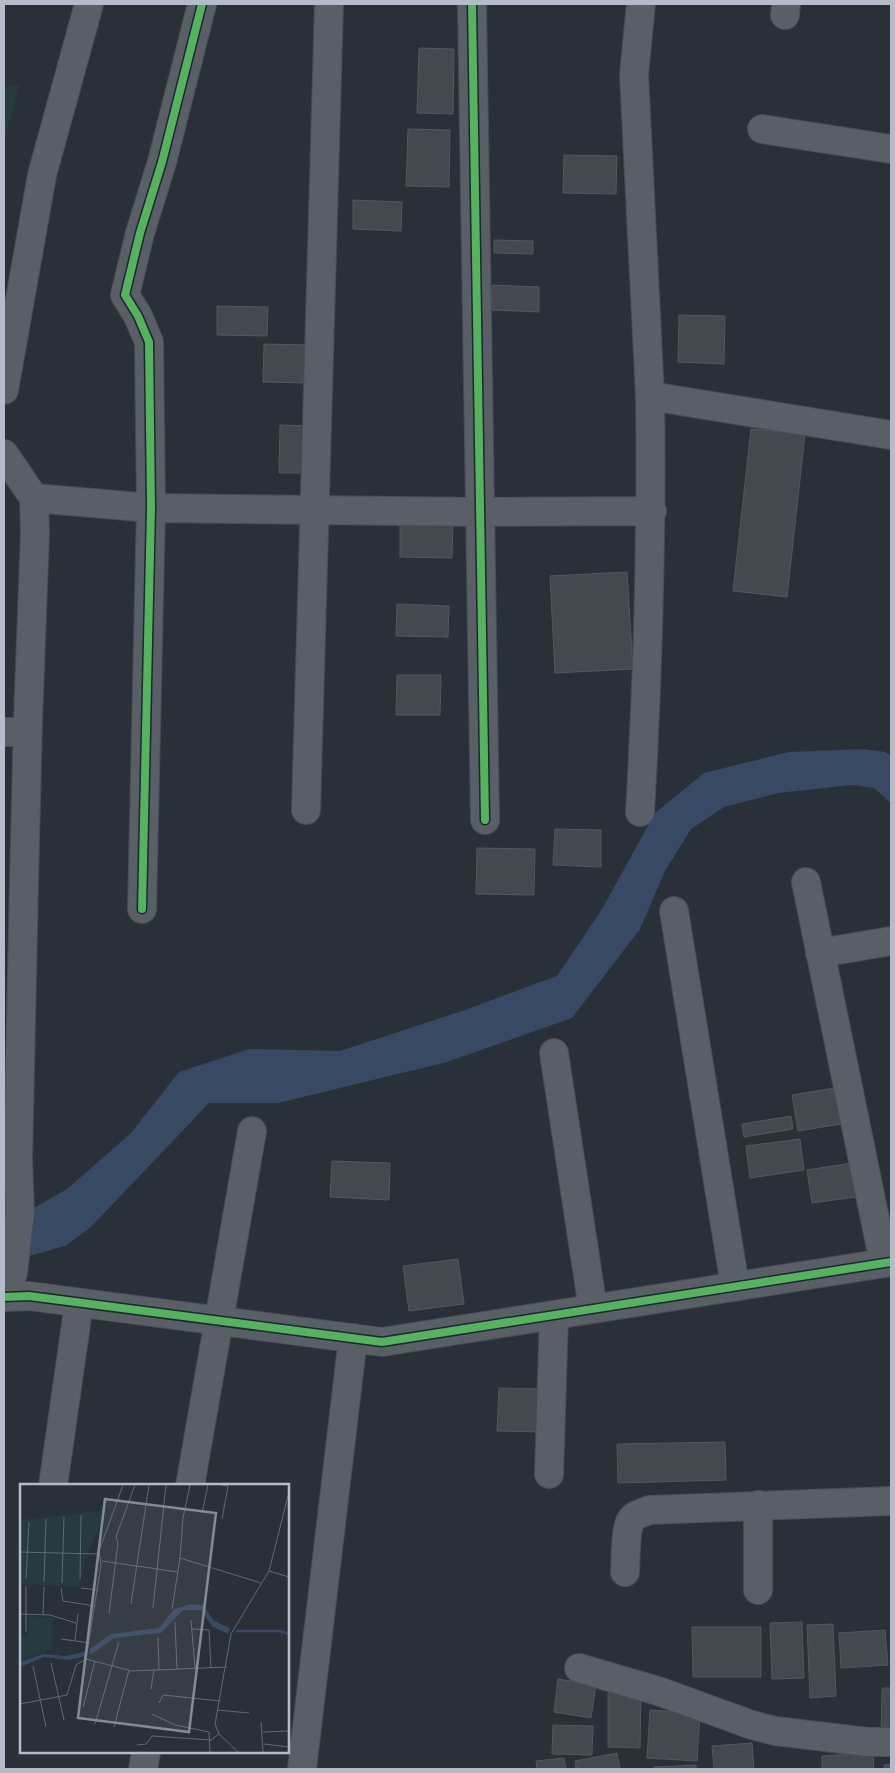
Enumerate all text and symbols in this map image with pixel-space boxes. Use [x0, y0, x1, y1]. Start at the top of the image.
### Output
inset map [20, 1484, 289, 1753]

